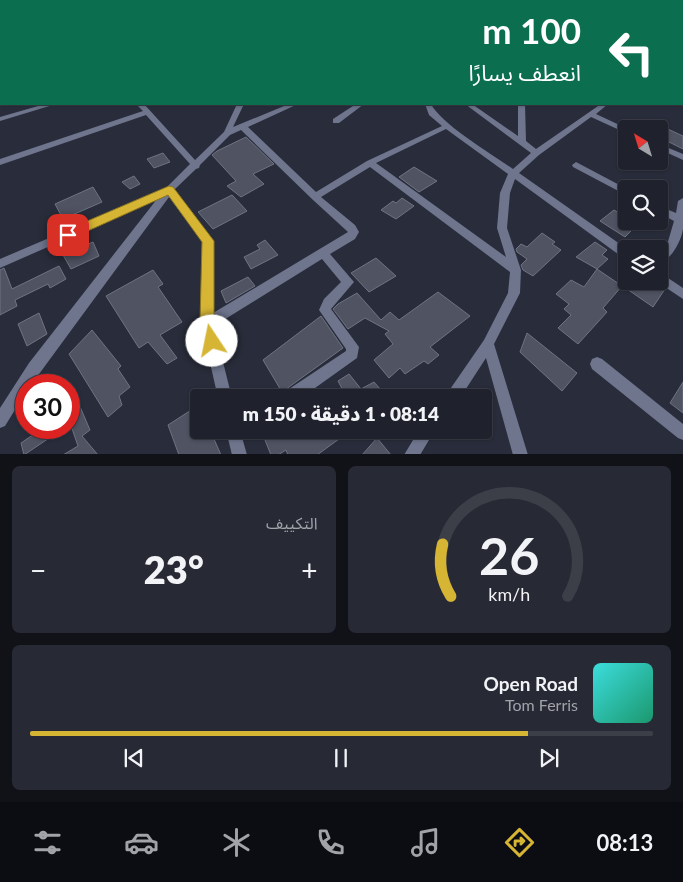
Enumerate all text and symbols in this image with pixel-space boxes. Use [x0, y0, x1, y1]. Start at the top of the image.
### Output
text: 100 m [482, 9, 581, 51]
icon: left [599, 20, 664, 85]
text: انعطف يسارًا [469, 59, 581, 86]
north arrow [618, 120, 668, 170]
map controls [618, 120, 668, 290]
button: search [618, 180, 668, 230]
pin [47, 214, 89, 256]
icon: arrive [54, 221, 82, 249]
button: layers [618, 240, 668, 290]
position arrow [185, 314, 237, 366]
speed limit sign: 30 [15, 374, 80, 439]
text: 08:14 · 1 دقيقة · 150 m [243, 402, 439, 425]
text: التكييف [266, 513, 318, 532]
text: 26 [479, 524, 539, 586]
text: 23° [144, 546, 204, 592]
text: − [30, 553, 46, 587]
text: + [301, 553, 317, 587]
text: km/h [488, 583, 530, 605]
text: Open Road [484, 672, 578, 695]
text: Tom Ferris [505, 695, 578, 714]
icon: previous [120, 744, 148, 772]
icon: pause [327, 744, 355, 772]
icon: next [535, 744, 563, 772]
icon: filters [30, 825, 65, 860]
icon: car [124, 825, 159, 860]
icon: climate [219, 825, 254, 860]
icon: phone [313, 825, 348, 860]
icon: music [408, 825, 443, 860]
icon: directions [502, 825, 537, 860]
text: 08:13 [597, 829, 653, 856]

